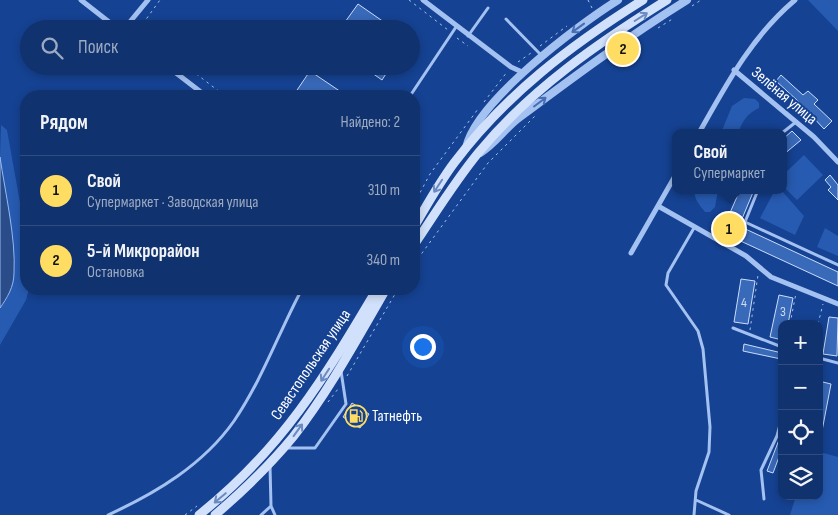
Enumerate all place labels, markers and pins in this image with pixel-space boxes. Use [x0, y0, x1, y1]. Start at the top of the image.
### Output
pin: 2 [607, 30, 639, 68]
pin: 1 [713, 210, 745, 248]
fuel station icon: Татнефть [344, 404, 368, 428]
place label: Татнефть [372, 407, 422, 426]

